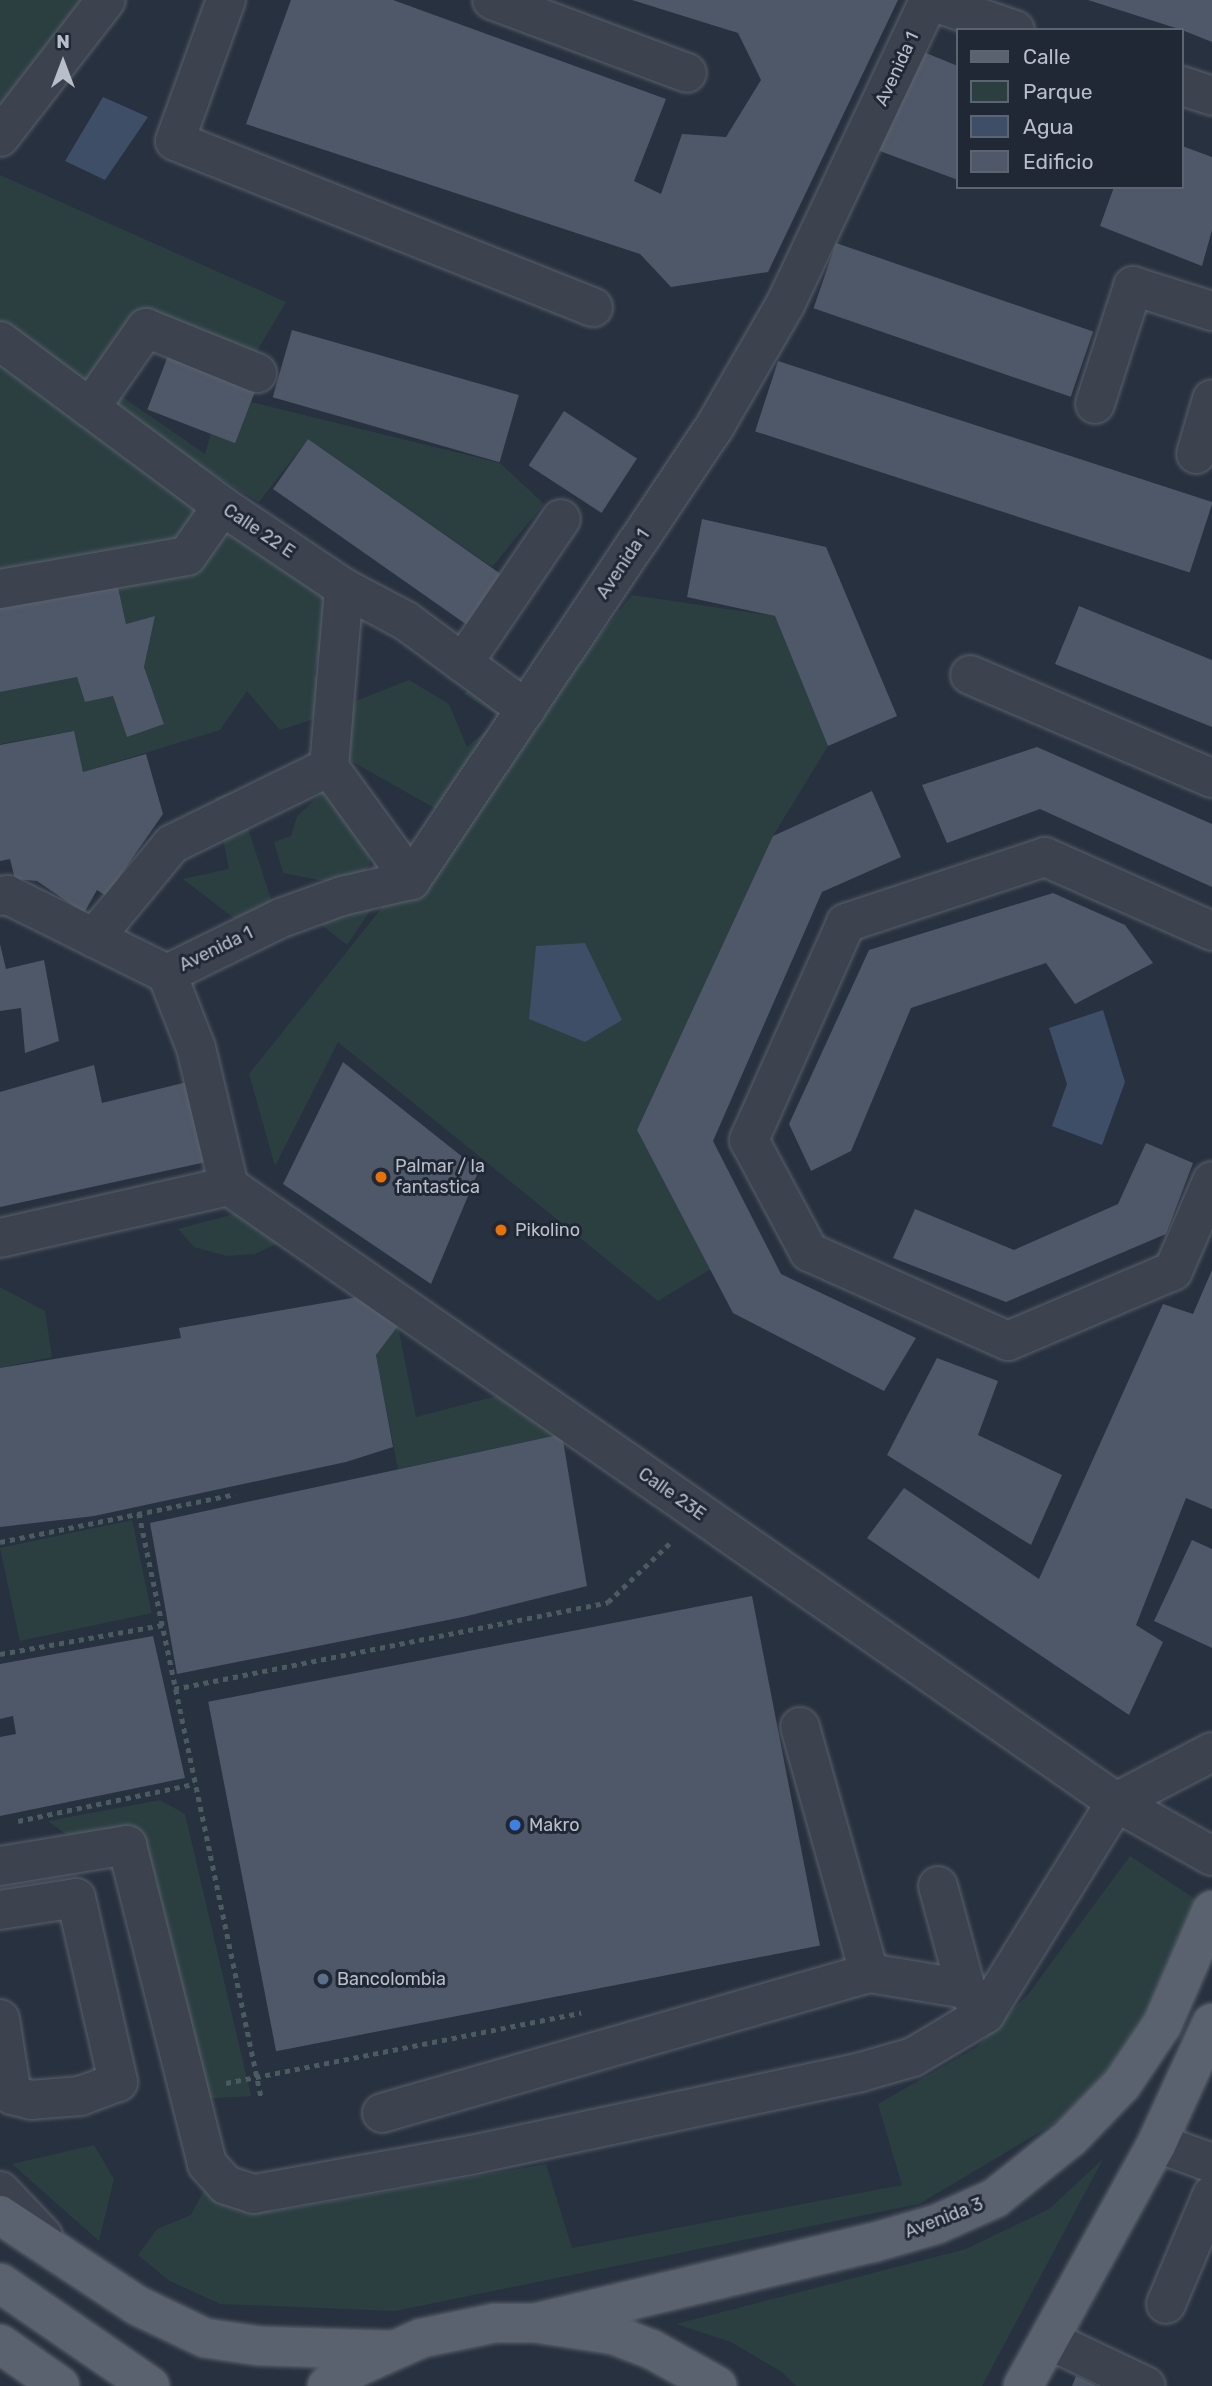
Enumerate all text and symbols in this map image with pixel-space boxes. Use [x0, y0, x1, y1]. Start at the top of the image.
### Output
north arrow [28, 28, 98, 98]
legend [956, 28, 1184, 189]
street label: Avenida 1 [870, 29, 924, 109]
text: N [56, 30, 70, 53]
text: Calle [1023, 44, 1071, 69]
text: Parque [1023, 79, 1093, 104]
text: Agua [1023, 114, 1074, 139]
text: Edificio [1023, 149, 1093, 174]
street label: Calle 22 E [219, 499, 299, 563]
street label: Avenida 1 [592, 525, 654, 603]
street label: Avenida 1 [176, 922, 256, 976]
place label: Palmar / la fantastica [395, 1156, 485, 1198]
marker: Palmar / la fantastica [373, 1169, 389, 1185]
place label: Pikolino [515, 1219, 580, 1241]
marker: Pikolino [493, 1222, 509, 1238]
street label: Calle 23E [634, 1463, 710, 1525]
place label: Makro [529, 1814, 580, 1836]
marker: Makro [507, 1817, 523, 1833]
place label: Bancolombia [337, 1968, 446, 1990]
marker: Bancolombia [315, 1971, 331, 1987]
street label: Avenida 3 [902, 2193, 986, 2243]

